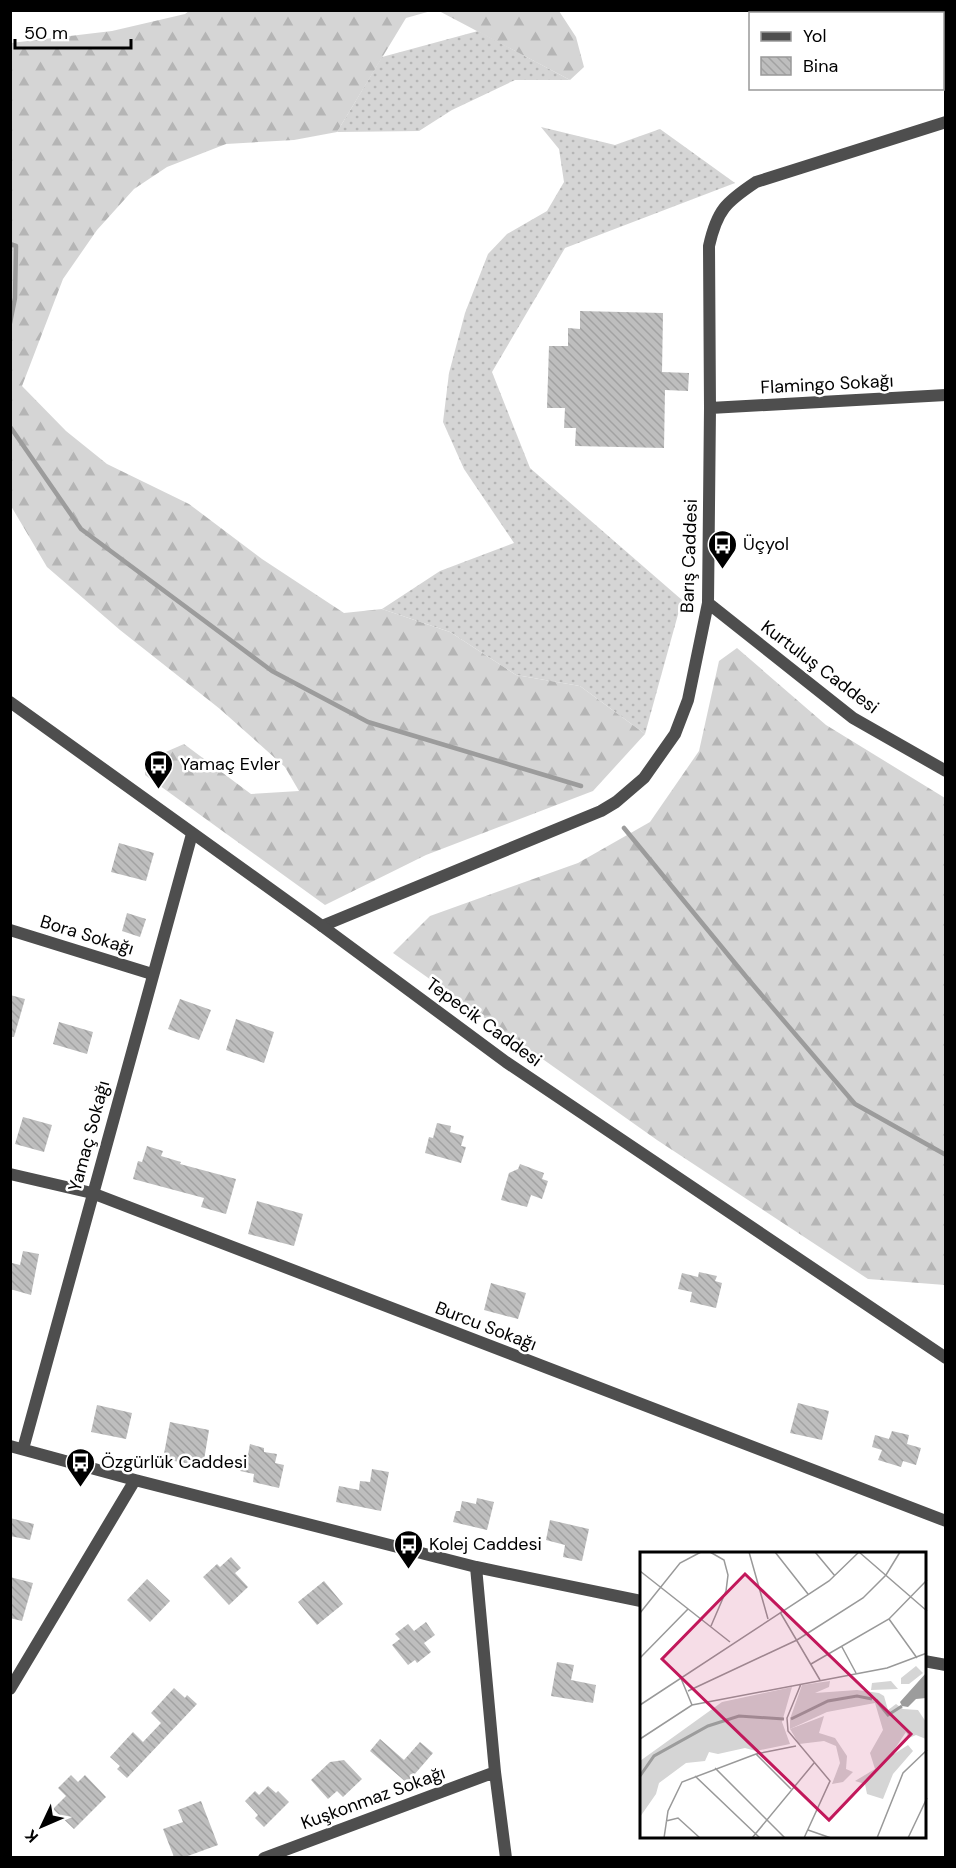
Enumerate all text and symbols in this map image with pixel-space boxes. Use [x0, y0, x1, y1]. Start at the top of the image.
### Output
scale bar [15, 12, 130, 50]
legend [749, 12, 944, 90]
text: 50 m [24, 21, 68, 45]
text: Yol [803, 24, 827, 48]
text: Bina [803, 54, 838, 78]
street label: Flamingo Sokağı [760, 369, 894, 399]
street label: Barış Caddesi [675, 499, 703, 613]
bus stop icon: Üçyol [706, 528, 738, 570]
place label: Üçyol [743, 532, 789, 556]
street label: Kurtuluş Caddesi [756, 615, 884, 719]
bus stop icon: Yamaç Evler [143, 748, 175, 790]
place label: Yamaç Evler [180, 752, 281, 776]
street label: Bora Sokağı [37, 909, 137, 961]
street label: Tepecik Caddesi [421, 972, 547, 1072]
street label: Yamaç Sokağı [63, 1078, 115, 1194]
street label: Burcu Sokağı [432, 1296, 540, 1356]
bus stop icon: Özgürlük Caddesi [64, 1446, 96, 1488]
place label: Özgürlük Caddesi [101, 1450, 247, 1474]
bus stop icon: Kolej Caddesi [392, 1528, 424, 1570]
place label: Kolej Caddesi [429, 1532, 542, 1556]
inset map [640, 1552, 926, 1838]
street label: Kuşkonmaz Sokağı [298, 1761, 448, 1835]
north arrow [12, 1796, 72, 1856]
text: K [20, 1825, 43, 1847]

